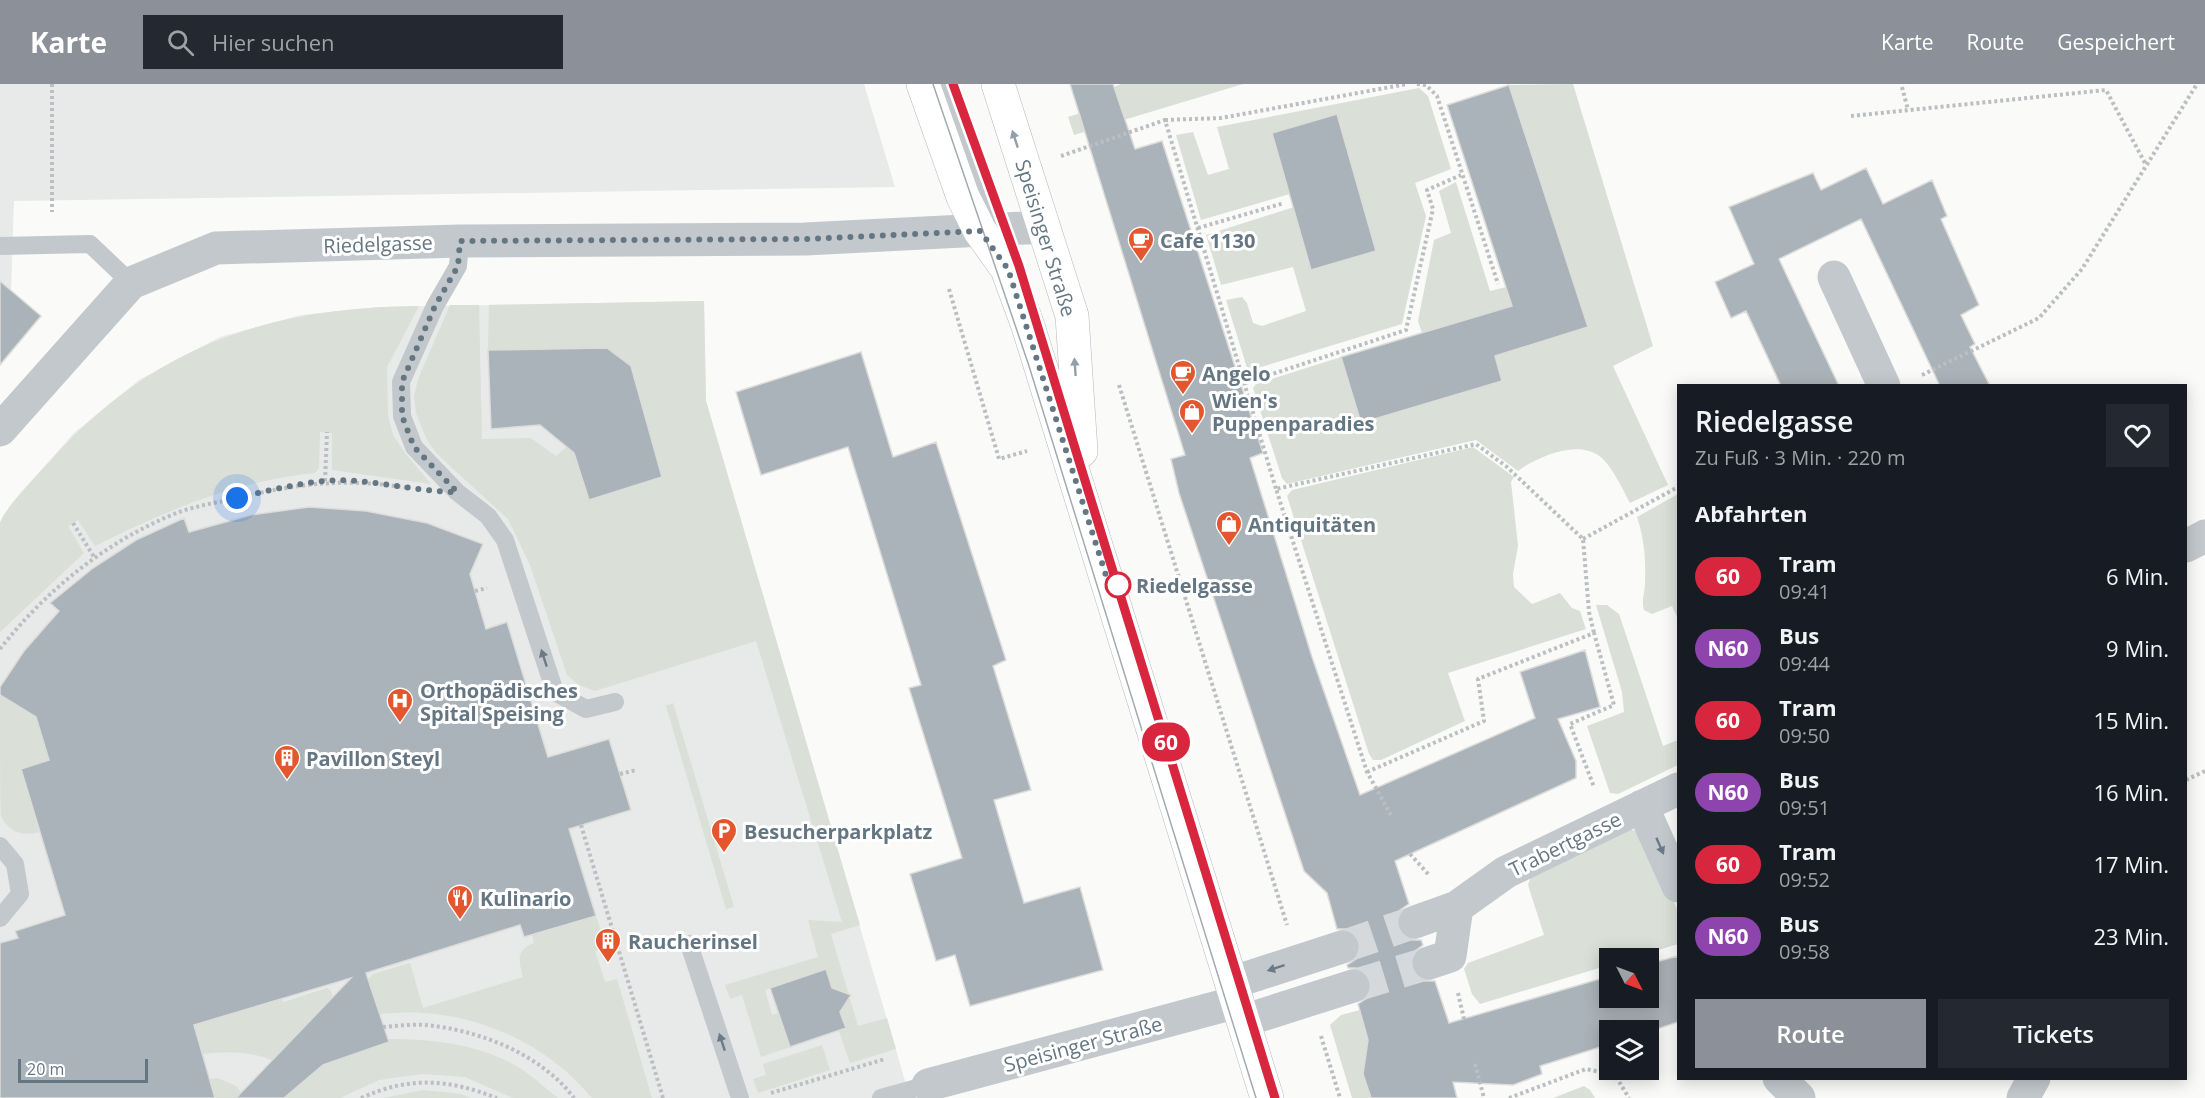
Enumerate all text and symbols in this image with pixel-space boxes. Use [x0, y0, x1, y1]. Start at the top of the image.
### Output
search box [143, 15, 563, 69]
text: Karte [30, 23, 107, 61]
icon: search [164, 26, 197, 59]
text: Hier suchen [212, 27, 335, 57]
text: Karte [1881, 28, 1933, 56]
text: Route [1966, 28, 2024, 56]
text: Gespeichert [2057, 28, 2175, 56]
one-way arrow [1010, 130, 1019, 148]
street label: Speisinger Straße [1009, 156, 1083, 320]
cafe icon: Cafe 1130 [1126, 225, 1156, 263]
place label: Cafe 1130 [1160, 227, 1255, 254]
street label: Riedelgasse [323, 229, 433, 259]
one-way arrow [1071, 357, 1080, 376]
cafe icon: Angelo [1168, 358, 1198, 396]
place label: Angelo [1202, 360, 1271, 387]
place label: Wien's Puppenparadies [1212, 387, 1374, 437]
shop icon: Wien's Puppenparadies [1177, 397, 1207, 435]
text: Riedelgasse [1695, 402, 1853, 440]
button: heart [2106, 404, 2169, 467]
text: Zu Fuß · 3 Min. · 220 m [1695, 444, 1905, 471]
your location [222, 483, 252, 513]
text: Abfahrten [1695, 498, 1807, 528]
shop icon: Antiquitäten [1214, 509, 1244, 547]
place label: Antiquitäten [1248, 511, 1376, 538]
text: Tram [1779, 548, 1837, 578]
text: 6 Min. [2106, 561, 2169, 591]
text: 60 [1716, 562, 1740, 590]
marker: Riedelgasse [1105, 572, 1131, 598]
place label: Riedelgasse [1136, 572, 1253, 599]
text: 09:41 [1779, 578, 1830, 605]
text: Bus [1779, 620, 1819, 650]
text: 9 Min. [2106, 633, 2169, 663]
text: N60 [1707, 634, 1749, 662]
one-way arrow [539, 649, 548, 667]
text: 09:44 [1779, 650, 1830, 677]
place label: Orthopädisches Spital Speising [420, 677, 578, 727]
hospital icon: Orthopädisches Spital Speising [385, 686, 415, 724]
text: Tram [1779, 692, 1837, 722]
text: 15 Min. [2094, 705, 2169, 735]
text: 60 [1716, 706, 1740, 734]
line badge: 60 [1139, 722, 1193, 762]
text: 09:50 [1779, 722, 1830, 749]
text: 60 [1154, 728, 1178, 756]
building icon: Pavillon Steyl [272, 743, 302, 781]
place label: Pavillon Steyl [306, 745, 440, 772]
text: Bus [1779, 764, 1819, 794]
text: 16 Min. [2094, 777, 2169, 807]
text: N60 [1707, 778, 1749, 806]
text: 09:51 [1779, 794, 1830, 821]
street label: Trabertgasse [1505, 805, 1625, 883]
parking icon: Besucherparkplatz [709, 816, 739, 854]
place label: Besucherparkplatz [744, 818, 932, 845]
text: Tram [1779, 836, 1837, 866]
one-way arrow [1656, 837, 1666, 855]
text: 17 Min. [2094, 849, 2169, 879]
text: 60 [1716, 850, 1740, 878]
text: 09:52 [1779, 866, 1830, 893]
restaurant icon: Kulinario [445, 883, 475, 921]
place label: Kulinario [480, 885, 571, 912]
text: Bus [1779, 908, 1819, 938]
text: 23 Min. [2094, 921, 2169, 951]
text: N60 [1707, 922, 1749, 950]
building icon: Raucherinsel [593, 926, 623, 964]
place label: Raucherinsel [628, 928, 758, 955]
text: 09:58 [1779, 938, 1830, 965]
north arrow [1599, 948, 1659, 1008]
map controls [1599, 948, 1659, 1080]
one-way arrow [1267, 964, 1285, 974]
button: Route [1695, 999, 1926, 1068]
button: Tickets [1938, 999, 2169, 1068]
street label: Speisinger Straße [1001, 1010, 1165, 1078]
button: layers [1599, 1020, 1659, 1080]
one-way arrow [716, 1033, 726, 1051]
scale bar [18, 1056, 148, 1084]
text: 20 m [27, 1058, 64, 1080]

